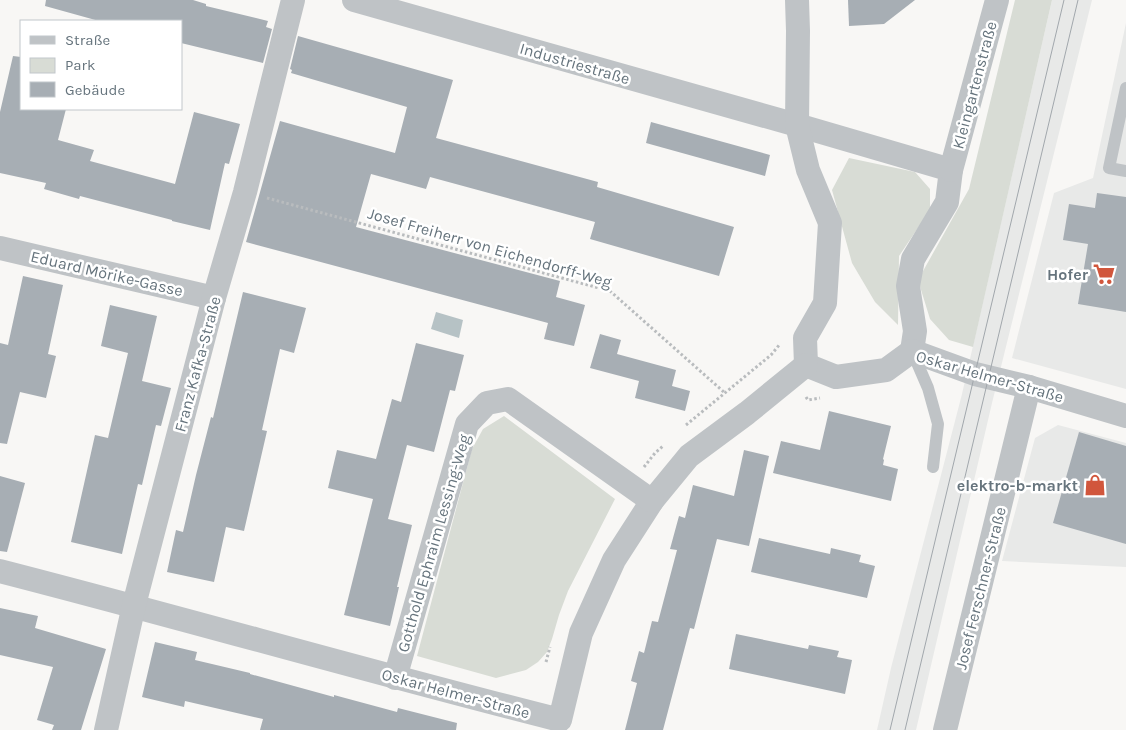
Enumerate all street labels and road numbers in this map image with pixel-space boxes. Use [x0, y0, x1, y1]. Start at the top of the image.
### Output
street label: Kleingartenstraße [948, 19, 1001, 151]
street label: Industriestraße [518, 39, 632, 88]
street label: Josef Freiherr von Eichendorff-Weg [366, 203, 614, 291]
street label: Eduard Mörike-Gasse [29, 247, 185, 300]
street label: Franz Kafka-Straße [170, 294, 225, 434]
street label: Oskar Helmer-Straße [914, 346, 1066, 407]
street label: Gotthold Ephraim Lessing-Weg [393, 432, 474, 654]
street label: Josef Ferschner-Straße [951, 505, 1010, 671]
street label: Oskar Helmer-Straße [380, 665, 532, 722]

